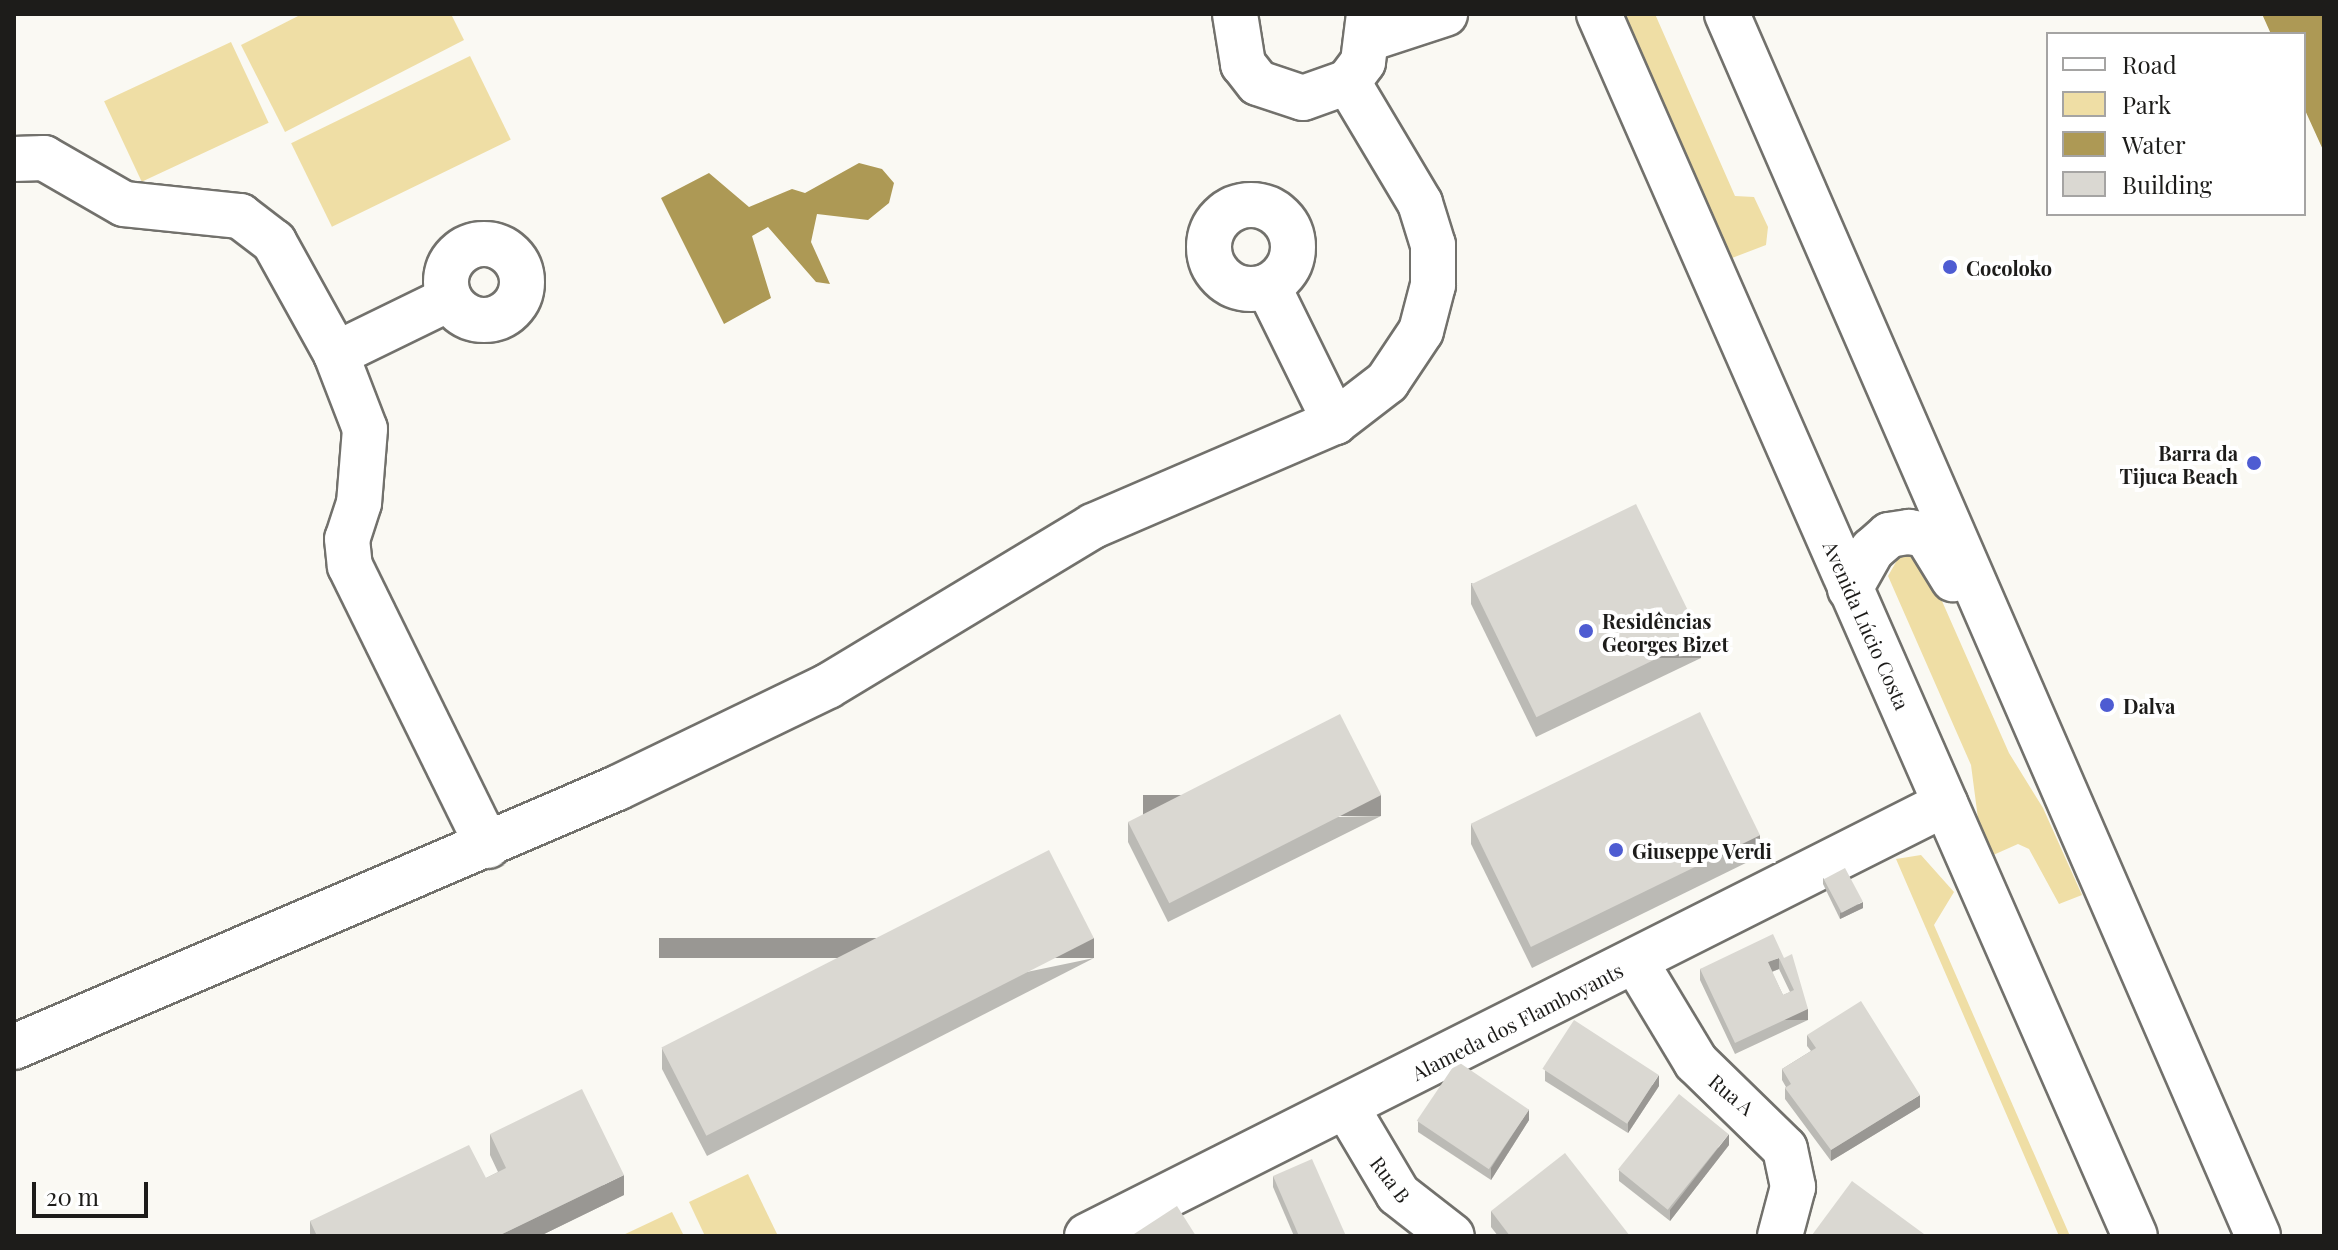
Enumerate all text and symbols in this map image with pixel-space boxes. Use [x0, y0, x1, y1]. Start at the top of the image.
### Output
legend [2046, 32, 2306, 216]
text: Road [2122, 48, 2177, 80]
text: Park [2122, 88, 2171, 120]
text: Water [2122, 128, 2186, 160]
text: Building [2122, 168, 2212, 200]
place label: Cocoloko [1966, 255, 2052, 279]
marker: Cocoloko [1941, 258, 1959, 276]
place label: Barra da Tijuca Beach [2119, 440, 2238, 487]
marker: Barra da Tijuca Beach [2245, 454, 2263, 472]
street label: Avenida Lúcio Costa [1819, 537, 1915, 713]
place label: Residências Georges Bizet [1602, 608, 1728, 655]
marker: Residências Georges Bizet [1577, 622, 1595, 640]
place label: Dalva [2123, 693, 2175, 717]
marker: Dalva [2098, 696, 2116, 714]
place label: Giuseppe Verdi [1632, 838, 1772, 862]
marker: Giuseppe Verdi [1607, 841, 1625, 859]
street label: Alameda dos Flamboyants [1407, 957, 1627, 1085]
street label: Rua A [1704, 1068, 1760, 1120]
street label: Rua B [1366, 1151, 1416, 1207]
scale bar [36, 1166, 152, 1216]
text: 20 m [46, 1180, 99, 1212]

